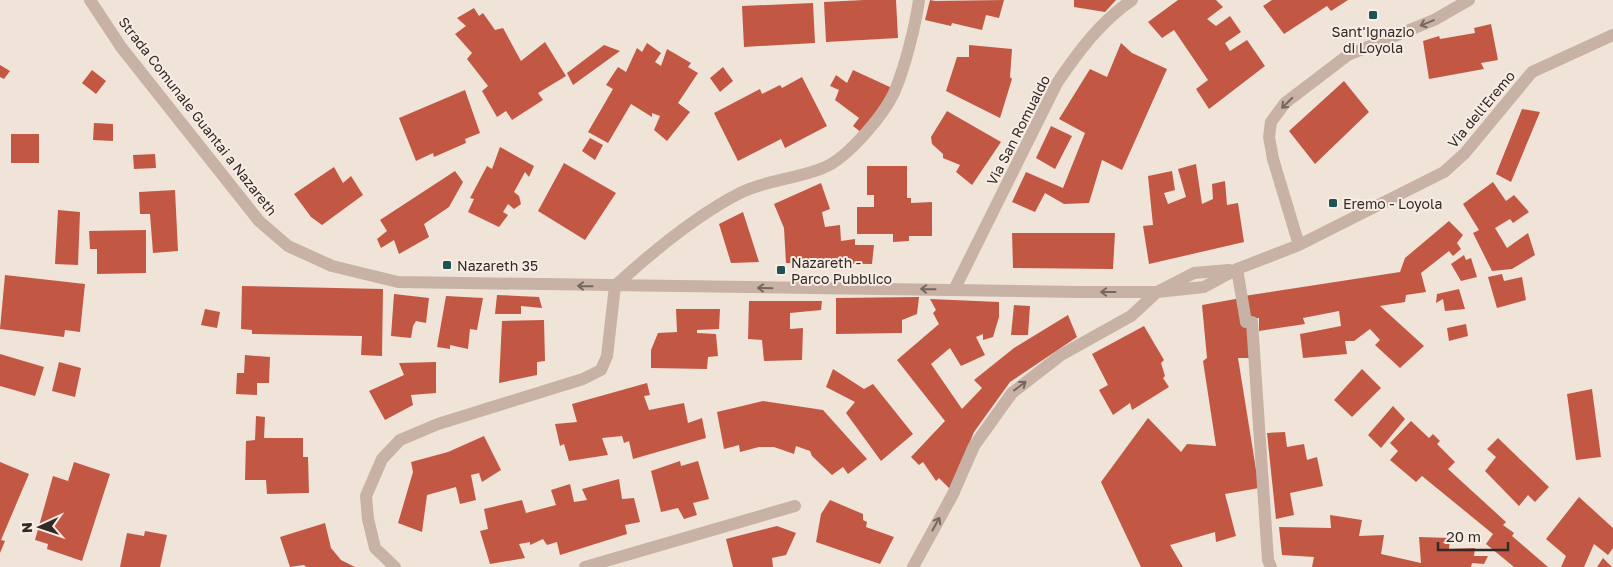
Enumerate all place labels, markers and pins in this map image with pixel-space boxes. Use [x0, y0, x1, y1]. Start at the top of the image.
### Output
marker: Sant'Ignazio di Loyola [1367, 9, 1379, 21]
place label: Sant'Ignazio di Loyola [1332, 23, 1414, 56]
place label: Eremo - Loyola [1343, 195, 1442, 212]
marker: Eremo - Loyola [1327, 197, 1339, 209]
place label: Nazareth - Parco Pubblico [791, 254, 892, 287]
place label: Nazareth 35 [457, 257, 538, 274]
marker: Nazareth 35 [441, 259, 453, 271]
marker: Nazareth - Parco Pubblico [775, 264, 787, 276]

